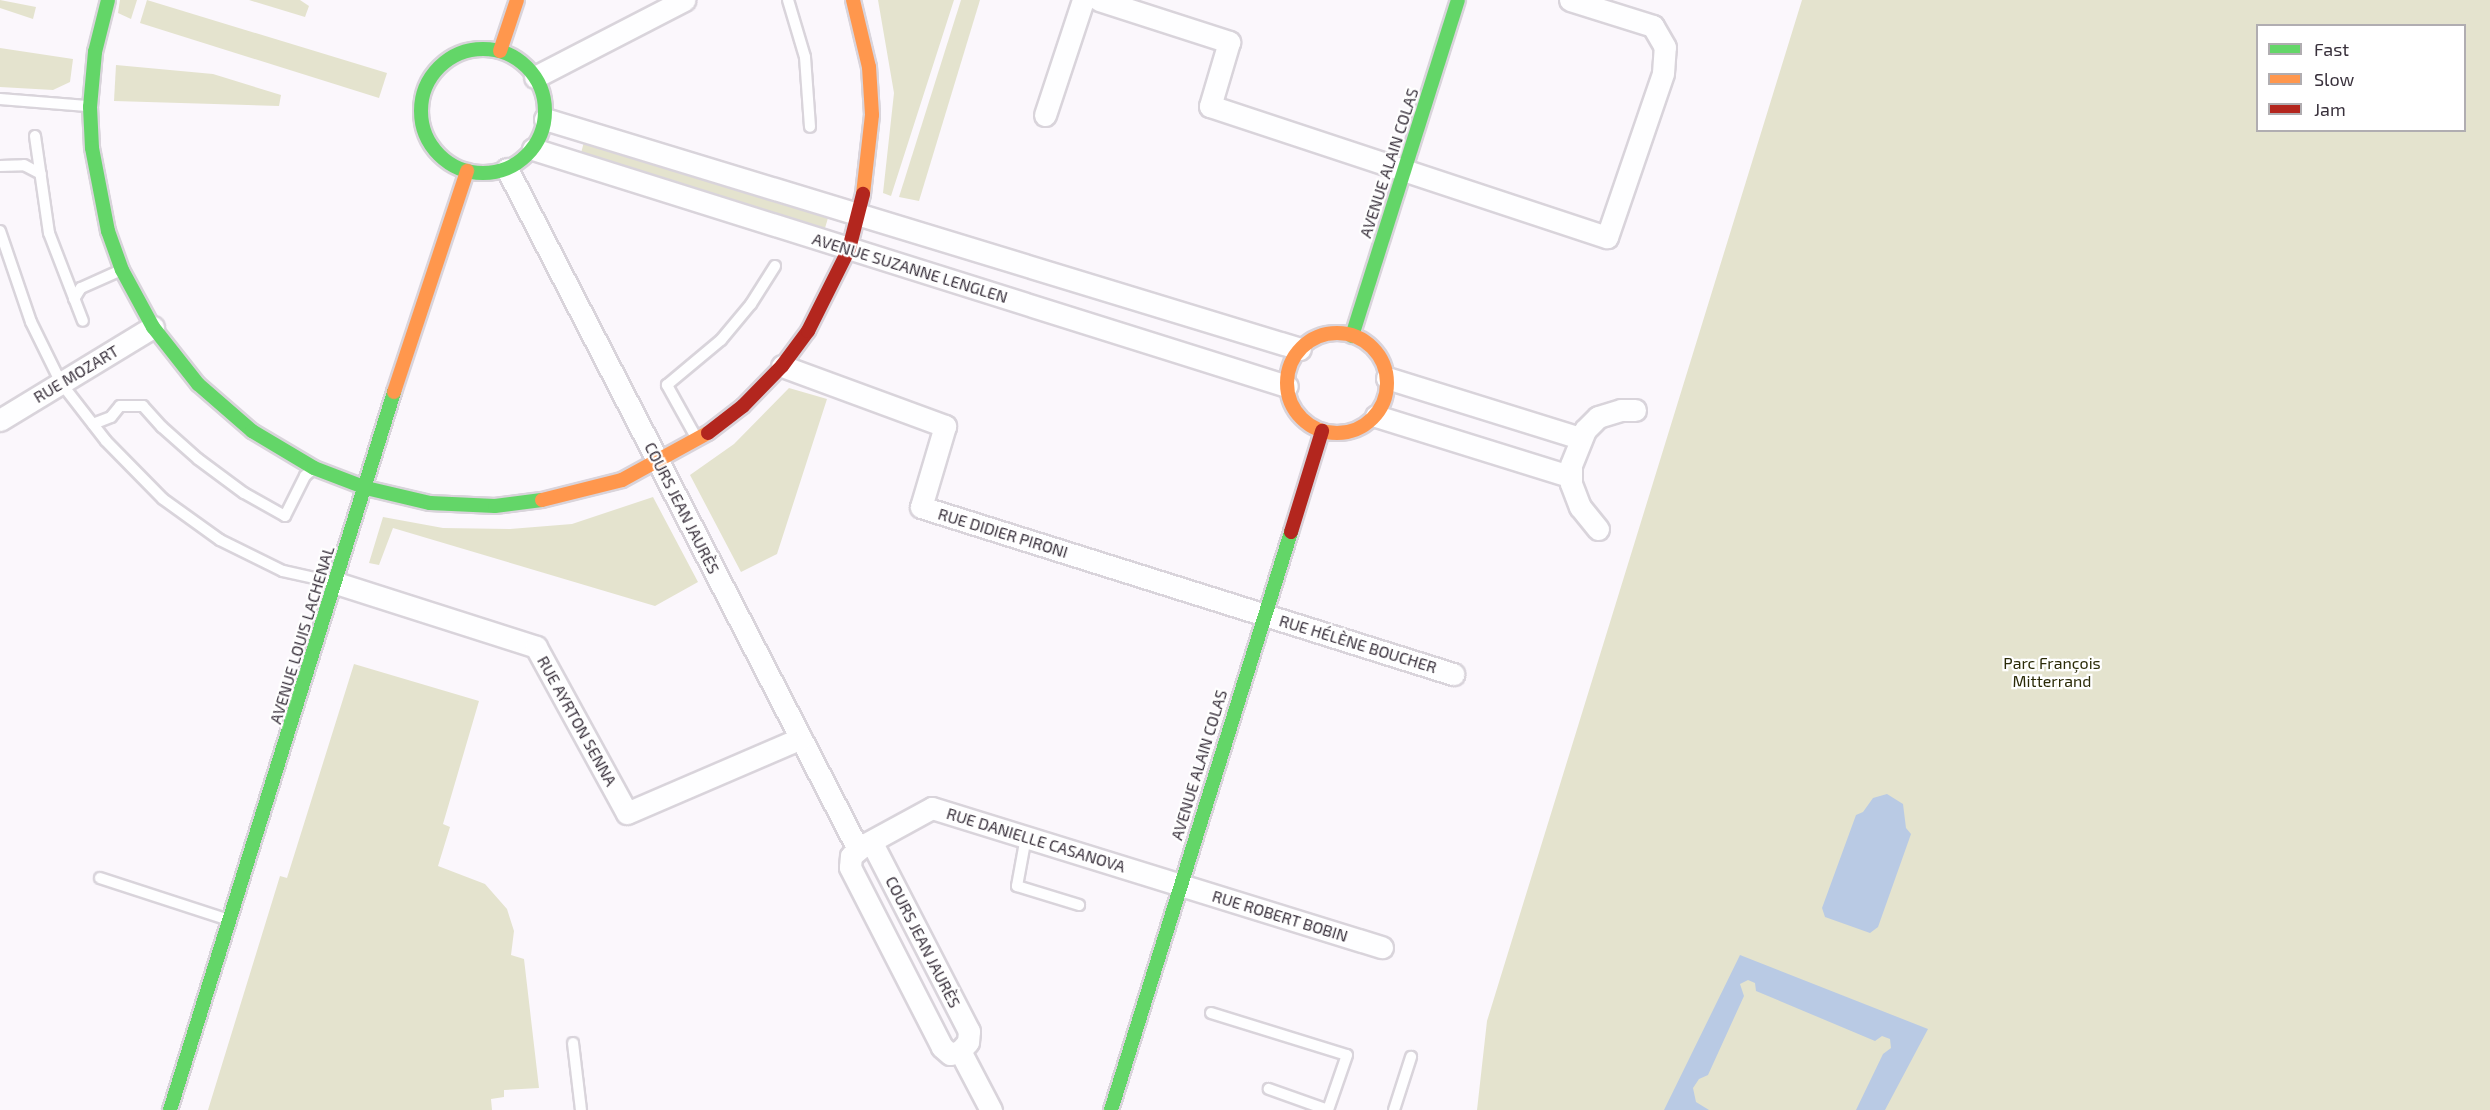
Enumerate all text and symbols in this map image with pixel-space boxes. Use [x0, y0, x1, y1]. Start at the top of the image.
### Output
legend [2256, 24, 2466, 132]
text: Fast [2314, 38, 2349, 60]
text: Slow [2314, 68, 2354, 90]
street label: AVENUE ALAIN COLAS [1356, 86, 1422, 240]
text: Jam [2314, 98, 2346, 120]
street label: AVENUE SUZANNE LENGLEN [810, 229, 1010, 307]
street label: RUE MOZART [30, 341, 122, 407]
street label: COURS JEAN JAURÈS [640, 439, 724, 577]
street label: RUE DIDIER PIRONI [936, 504, 1070, 562]
street label: AVENUE LOUIS LACHENAL [266, 544, 338, 726]
street label: RUE HÉLÈNE BOUCHER [1277, 611, 1439, 677]
street label: RUE AYRTON SENNA [533, 652, 621, 790]
park label: Parc François Mitterrand [2003, 653, 2101, 691]
street label: AVENUE ALAIN COLAS [1167, 687, 1231, 843]
street label: RUE DANIELLE CASANOVA [944, 804, 1128, 876]
street label: COURS JEAN JAURÈS [881, 873, 965, 1011]
street label: RUE ROBERT BOBIN [1210, 886, 1350, 946]

